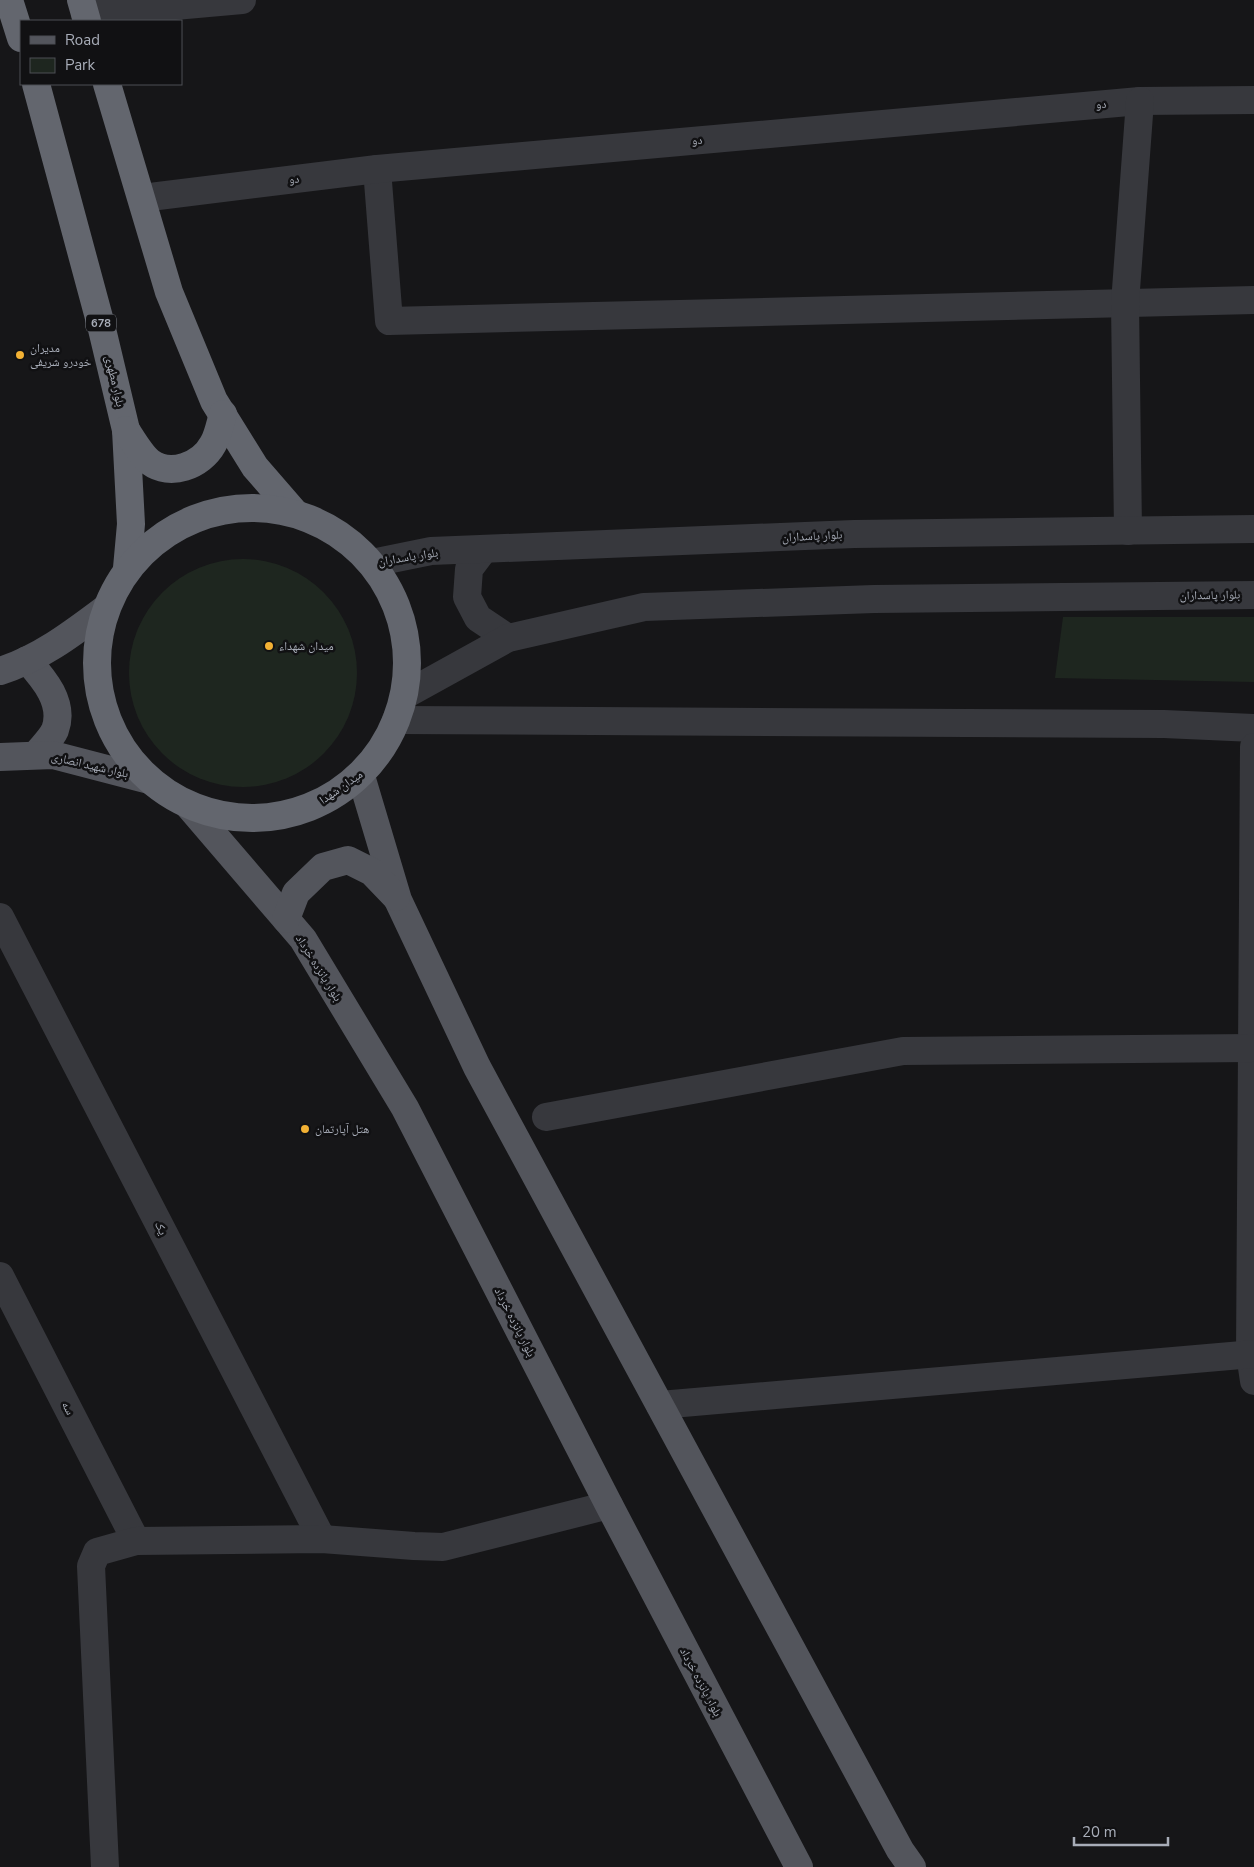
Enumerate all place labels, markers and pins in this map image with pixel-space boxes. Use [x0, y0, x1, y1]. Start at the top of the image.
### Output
place label: مدیران خودرو شریفی [30, 340, 92, 370]
marker: مدیران خودرو شریفی [14, 349, 26, 361]
place label: میدان شهداء [279, 638, 334, 654]
marker: میدان شهداء [263, 640, 275, 652]
place label: هتل آپارتمان [315, 1121, 369, 1137]
marker: هتل آپارتمان [299, 1123, 311, 1135]

